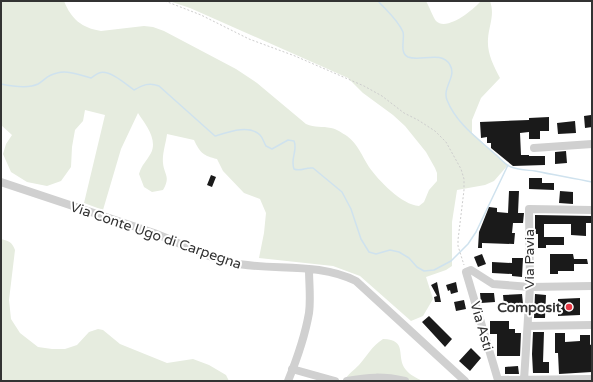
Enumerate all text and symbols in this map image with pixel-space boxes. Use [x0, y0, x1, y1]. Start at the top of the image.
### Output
street label: Via Conte Ugo di Carpegna [68, 198, 244, 273]
street label: Via Pavia [521, 229, 538, 289]
place label: Composit [497, 299, 562, 316]
street label: Via Asti [466, 300, 497, 353]
marker: Composit [564, 302, 574, 312]

